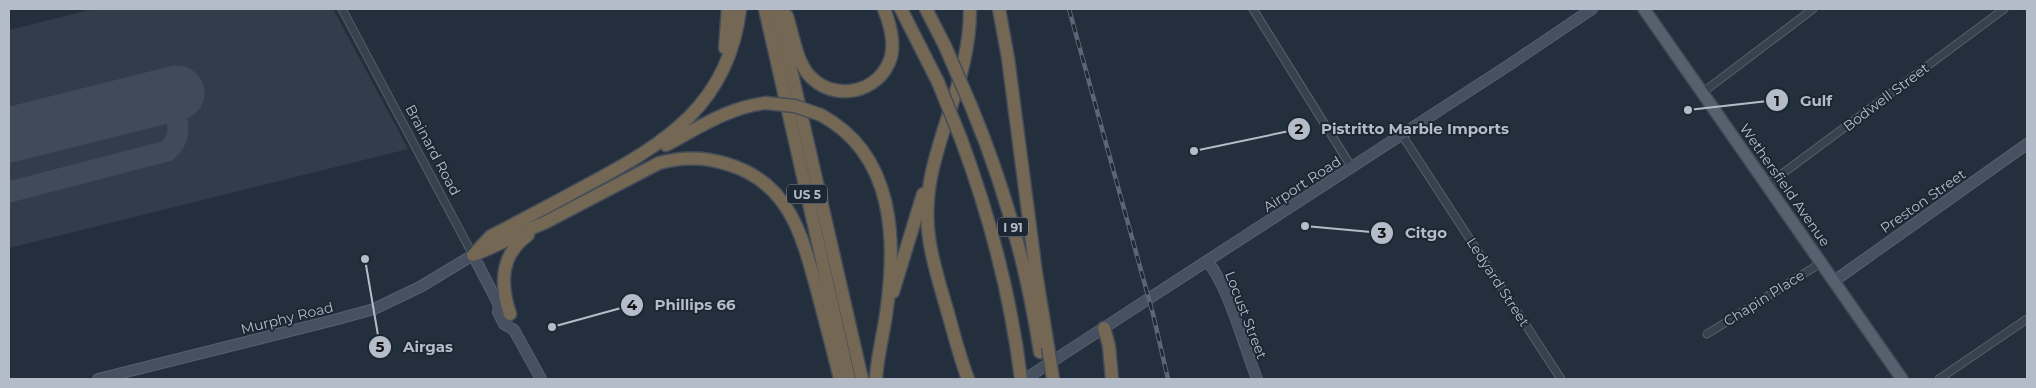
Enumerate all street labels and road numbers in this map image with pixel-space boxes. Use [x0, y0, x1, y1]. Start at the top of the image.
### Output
street label: Bodwell Street [1839, 59, 1933, 135]
street label: Brainard Road [401, 101, 465, 199]
street label: Wethersfield Avenue [1736, 120, 1834, 250]
street label: Airport Road [1260, 152, 1344, 216]
street label: Preston Street [1877, 165, 1969, 237]
road number: US 5 [787, 184, 827, 203]
road number: I 91 [998, 218, 1028, 236]
street label: Ledyard Street [1463, 234, 1534, 330]
street label: Chapin Place [1720, 266, 1808, 330]
street label: Locust Street [1221, 268, 1271, 362]
street label: Murphy Road [239, 298, 335, 338]

